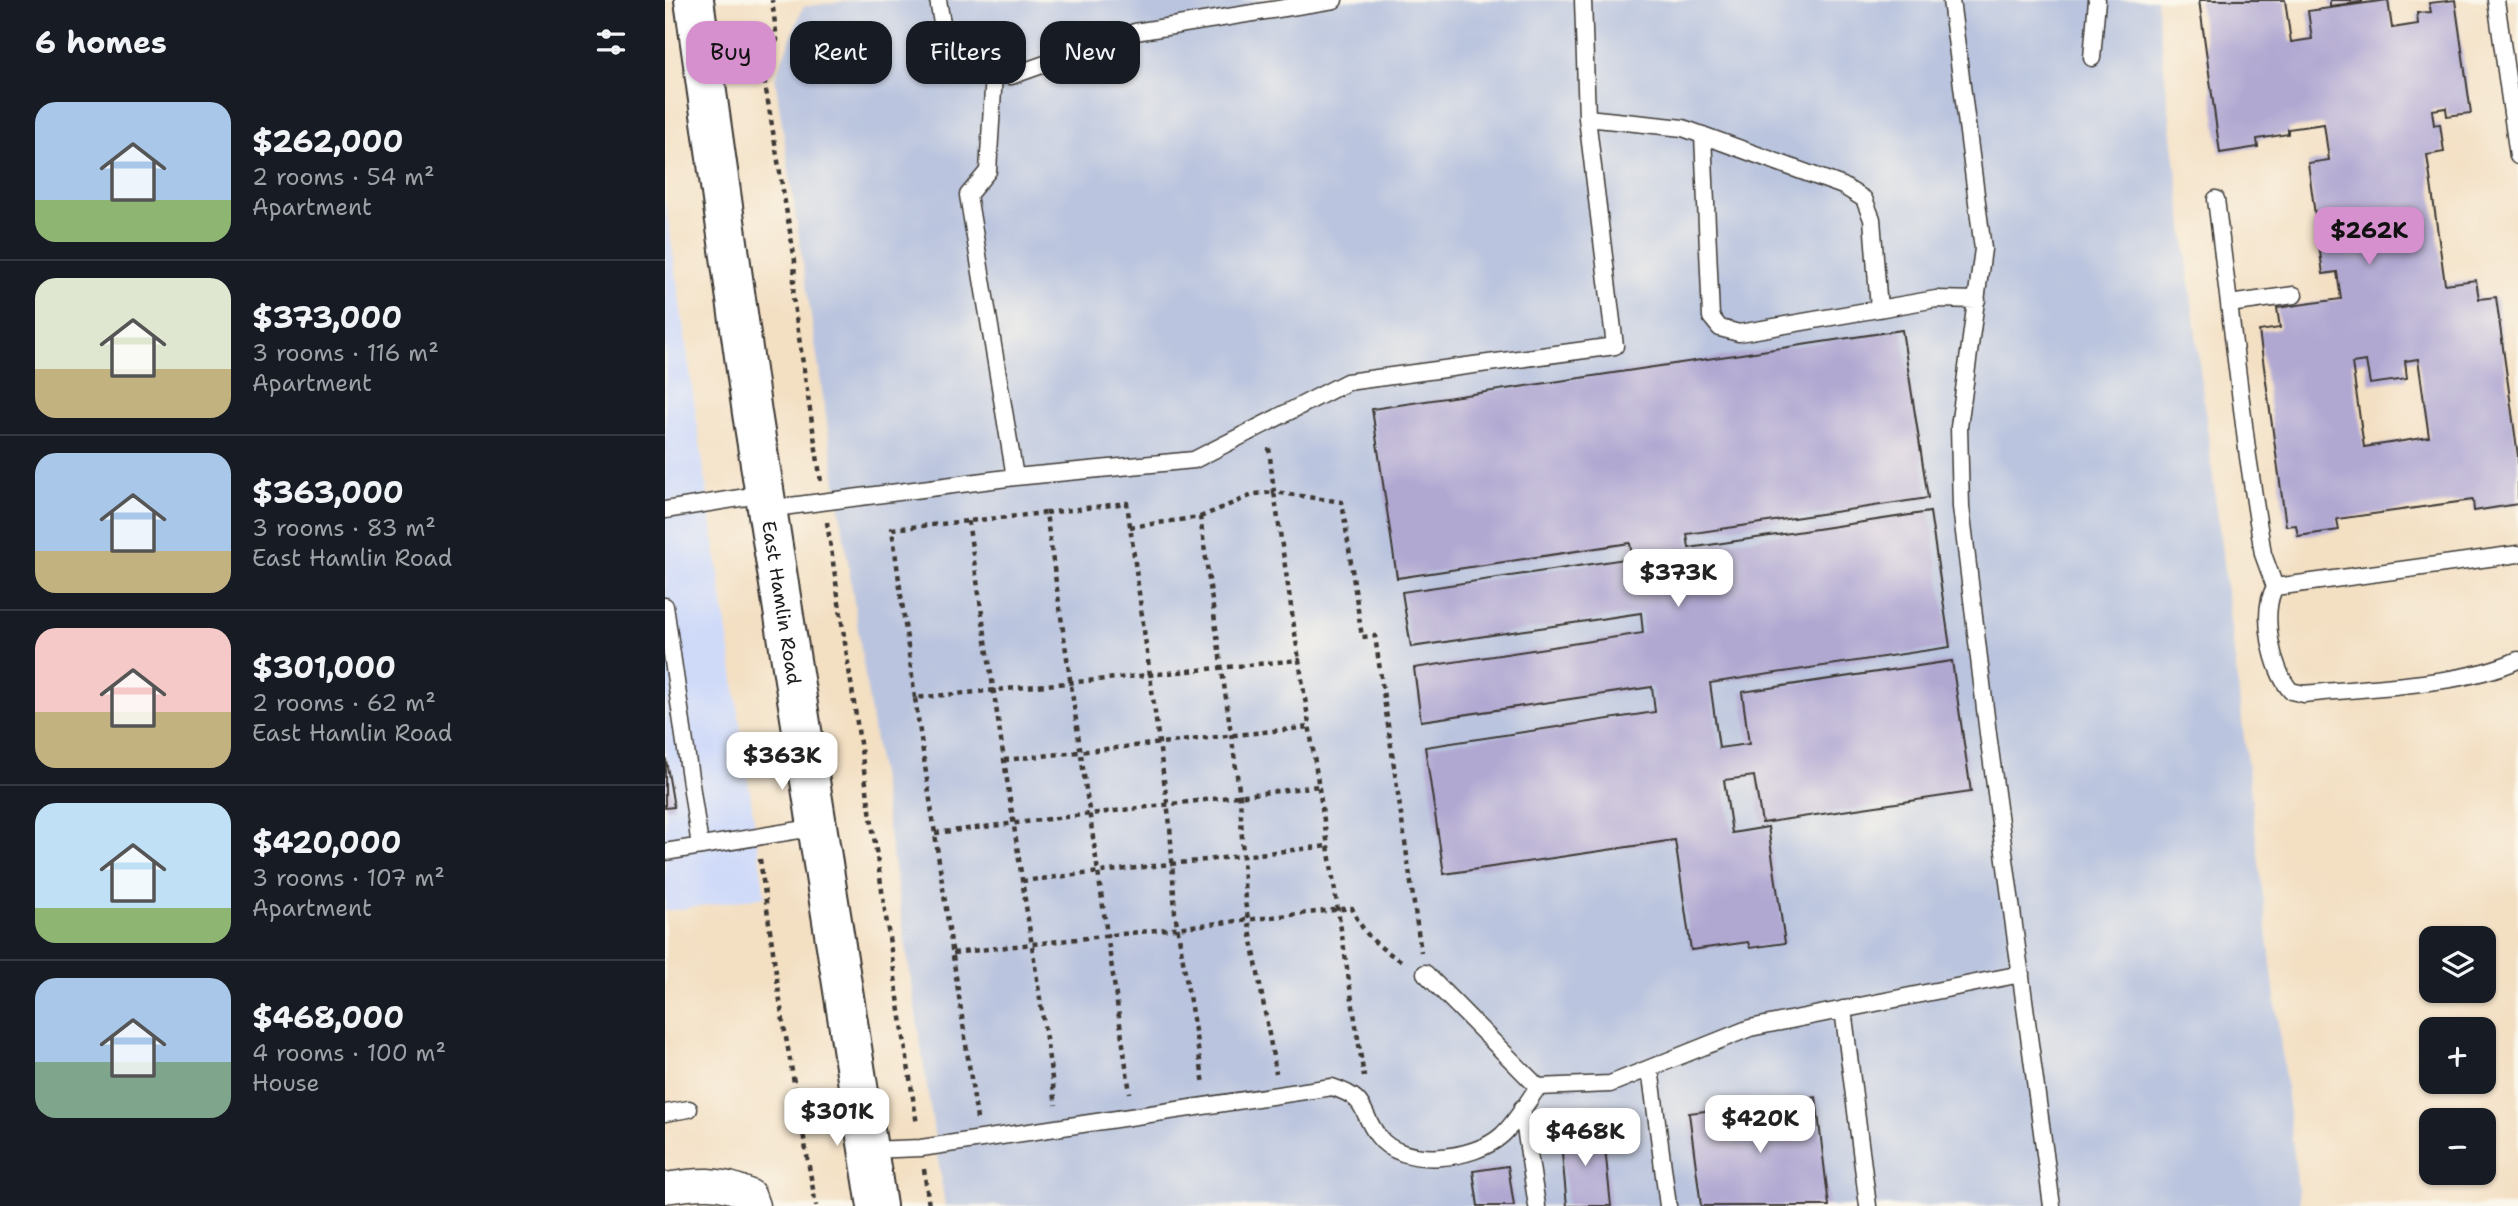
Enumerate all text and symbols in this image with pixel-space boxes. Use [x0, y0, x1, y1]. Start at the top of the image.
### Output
chip: Buy [686, 21, 776, 84]
chip: Rent [790, 21, 892, 84]
chip: Filters [906, 21, 1026, 84]
chip: New [1040, 21, 1140, 84]
text: 6 homes [35, 22, 167, 63]
icon: filters [592, 23, 630, 61]
text: $262,000 [252, 121, 404, 162]
icon: home [91, 130, 175, 214]
text: 2 rooms · 54 m² [252, 162, 435, 192]
text: Apartment [252, 192, 372, 222]
pin: $262K [2320, 208, 2418, 267]
text: $262K [2330, 215, 2408, 245]
text: $373,000 [252, 297, 402, 338]
icon: home [91, 306, 175, 390]
text: 3 rooms · 116 m² [252, 338, 439, 368]
text: Apartment [252, 368, 372, 398]
text: $363,000 [252, 472, 404, 513]
icon: home [91, 481, 175, 565]
text: 3 rooms · 83 m² [252, 513, 436, 543]
street label: East Hamlin Road [756, 519, 807, 686]
text: East Hamlin Road [252, 543, 452, 573]
pin: $373K [1629, 550, 1727, 609]
text: $373K [1639, 557, 1717, 587]
text: $301,000 [252, 647, 396, 688]
icon: home [91, 656, 175, 740]
text: 2 rooms · 62 m² [252, 688, 436, 718]
text: East Hamlin Road [252, 718, 452, 748]
pin: $363K [733, 732, 831, 792]
text: $363K [743, 740, 821, 770]
text: $420,000 [252, 822, 402, 863]
icon: home [91, 831, 175, 915]
text: 3 rooms · 107 m² [252, 863, 445, 893]
text: Apartment [252, 893, 372, 923]
map controls [2419, 926, 2496, 1185]
button: layers [2419, 926, 2496, 1003]
text: $468,000 [252, 997, 404, 1038]
icon: home [91, 1006, 175, 1090]
button: + [2419, 1017, 2496, 1094]
text: 4 rooms · 100 m² [252, 1038, 446, 1068]
text: House [252, 1068, 320, 1098]
pin: $301K [788, 1088, 886, 1148]
text: $301K [800, 1096, 874, 1126]
pin: $420K [1711, 1096, 1809, 1155]
text: $420K [1721, 1103, 1799, 1133]
pin: $468K [1536, 1108, 1634, 1168]
button: − [2419, 1108, 2496, 1185]
text: $468K [1545, 1116, 1625, 1146]

